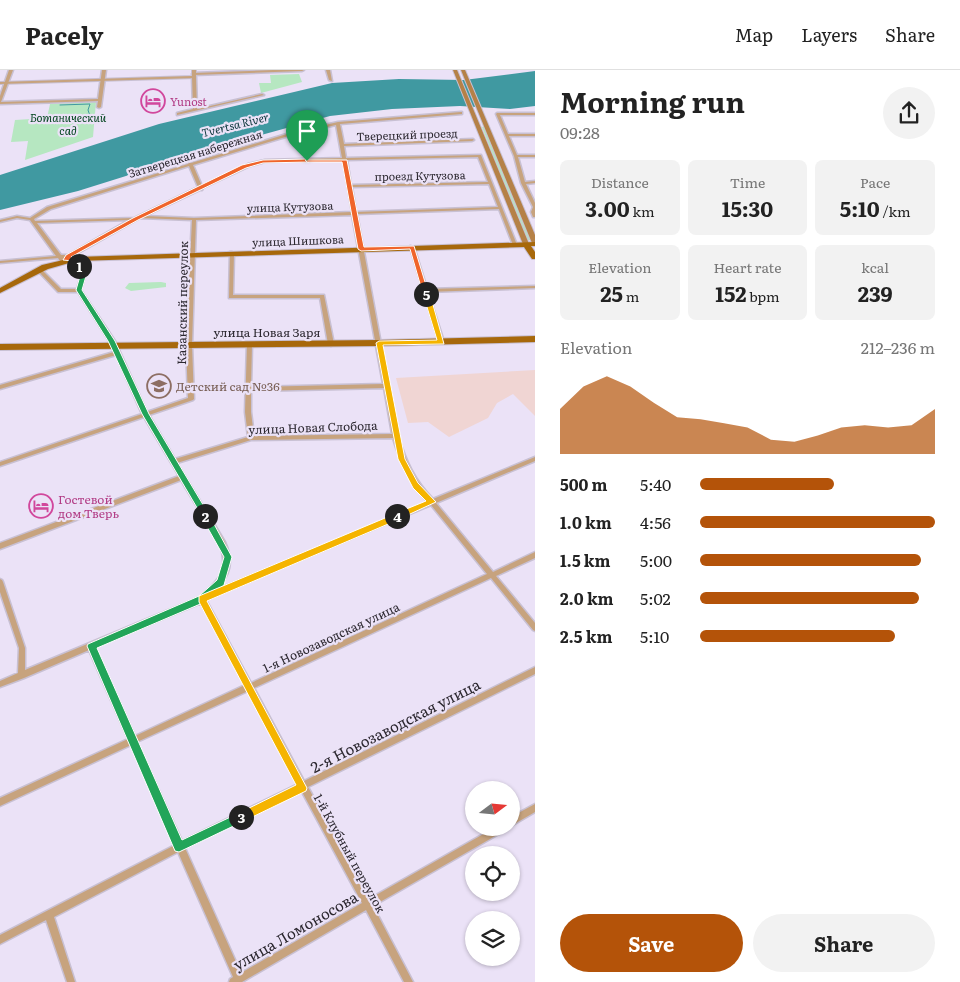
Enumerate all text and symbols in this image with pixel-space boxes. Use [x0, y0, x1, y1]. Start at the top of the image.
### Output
text: Pacely [25, 17, 103, 52]
text: Map [735, 21, 773, 48]
text: Layers [801, 21, 857, 48]
text: Share [885, 21, 935, 48]
text: Morning run [560, 80, 745, 122]
button: share [883, 87, 935, 139]
hotel icon: Yunost [140, 88, 166, 114]
place label: Yunost [170, 93, 207, 109]
water label: Tvertsa River [200, 108, 270, 140]
park label: Ботанический сад [30, 109, 107, 138]
pin [286, 110, 328, 161]
icon: arrive [293, 117, 321, 145]
text: 09:28 [560, 120, 600, 144]
street label: Тверецкий проезд [356, 124, 458, 144]
street label: Затверецкая набережная [126, 125, 264, 181]
street label: проезд Кутузова [374, 166, 466, 184]
text: Distance [591, 172, 649, 192]
text: Time [730, 172, 765, 192]
text: Pace [860, 172, 890, 192]
text: 3.00 [585, 192, 630, 223]
text: 15:30 [722, 192, 773, 223]
text: 5:10 [840, 192, 880, 223]
street label: улица Кутузова [247, 196, 333, 216]
text: km [630, 201, 655, 221]
text: /km [880, 201, 911, 221]
street label: улица Шишкова [252, 230, 344, 250]
street label: Казанский переулок [172, 241, 192, 365]
pin: 1 [66, 254, 92, 278]
text: 1 [77, 256, 82, 276]
text: Elevation [588, 257, 651, 277]
text: Heart rate [714, 257, 781, 277]
text: kcal [861, 257, 889, 277]
text: 25 [600, 277, 623, 308]
text: 152 [715, 277, 746, 308]
text: 239 [858, 277, 893, 308]
pin: 5 [414, 282, 438, 306]
text: 5 [423, 284, 430, 304]
text: m [623, 286, 639, 306]
text: bpm [746, 286, 780, 306]
street label: улица Новая Заря [213, 323, 321, 341]
text: Elevation [560, 335, 632, 359]
text: 212–236 m [861, 335, 935, 359]
school or university icon: Детский сад №36 [146, 373, 172, 399]
place label: Детский сад №36 [176, 377, 280, 395]
street label: улица Новая Слобода [248, 416, 378, 438]
text: 500 m [560, 472, 608, 496]
text: 5:40 [640, 472, 671, 496]
place label: Гостевой дом Тверь [58, 490, 119, 522]
hotel icon: Гостевой дом Тверь [28, 493, 54, 519]
pin: 2 [192, 504, 218, 528]
pin: 4 [384, 504, 410, 528]
text: 2 [202, 506, 209, 526]
text: 4 [393, 506, 402, 526]
text: 1.0 km [560, 510, 612, 534]
text: 4:56 [640, 510, 671, 534]
text: 1.5 km [560, 548, 610, 572]
text: 5:00 [640, 548, 672, 572]
text: 2.0 km [560, 586, 614, 610]
text: 5:02 [640, 586, 671, 610]
street label: 1-я Новозаводская улица [260, 597, 403, 677]
text: 2.5 km [560, 624, 612, 648]
text: 5:10 [640, 624, 669, 648]
street label: 2-я Новозаводская улица [306, 672, 485, 778]
north arrow [465, 781, 520, 836]
map controls [465, 781, 520, 966]
street label: 1-й Клубный переулок [310, 790, 390, 916]
pin: 3 [228, 804, 254, 830]
text: 3 [238, 807, 245, 827]
button: locate [465, 846, 520, 901]
street label: улица Ломоносова [228, 884, 363, 975]
button: layers [465, 911, 520, 966]
button: Save [560, 914, 743, 972]
button: Share [753, 914, 935, 972]

